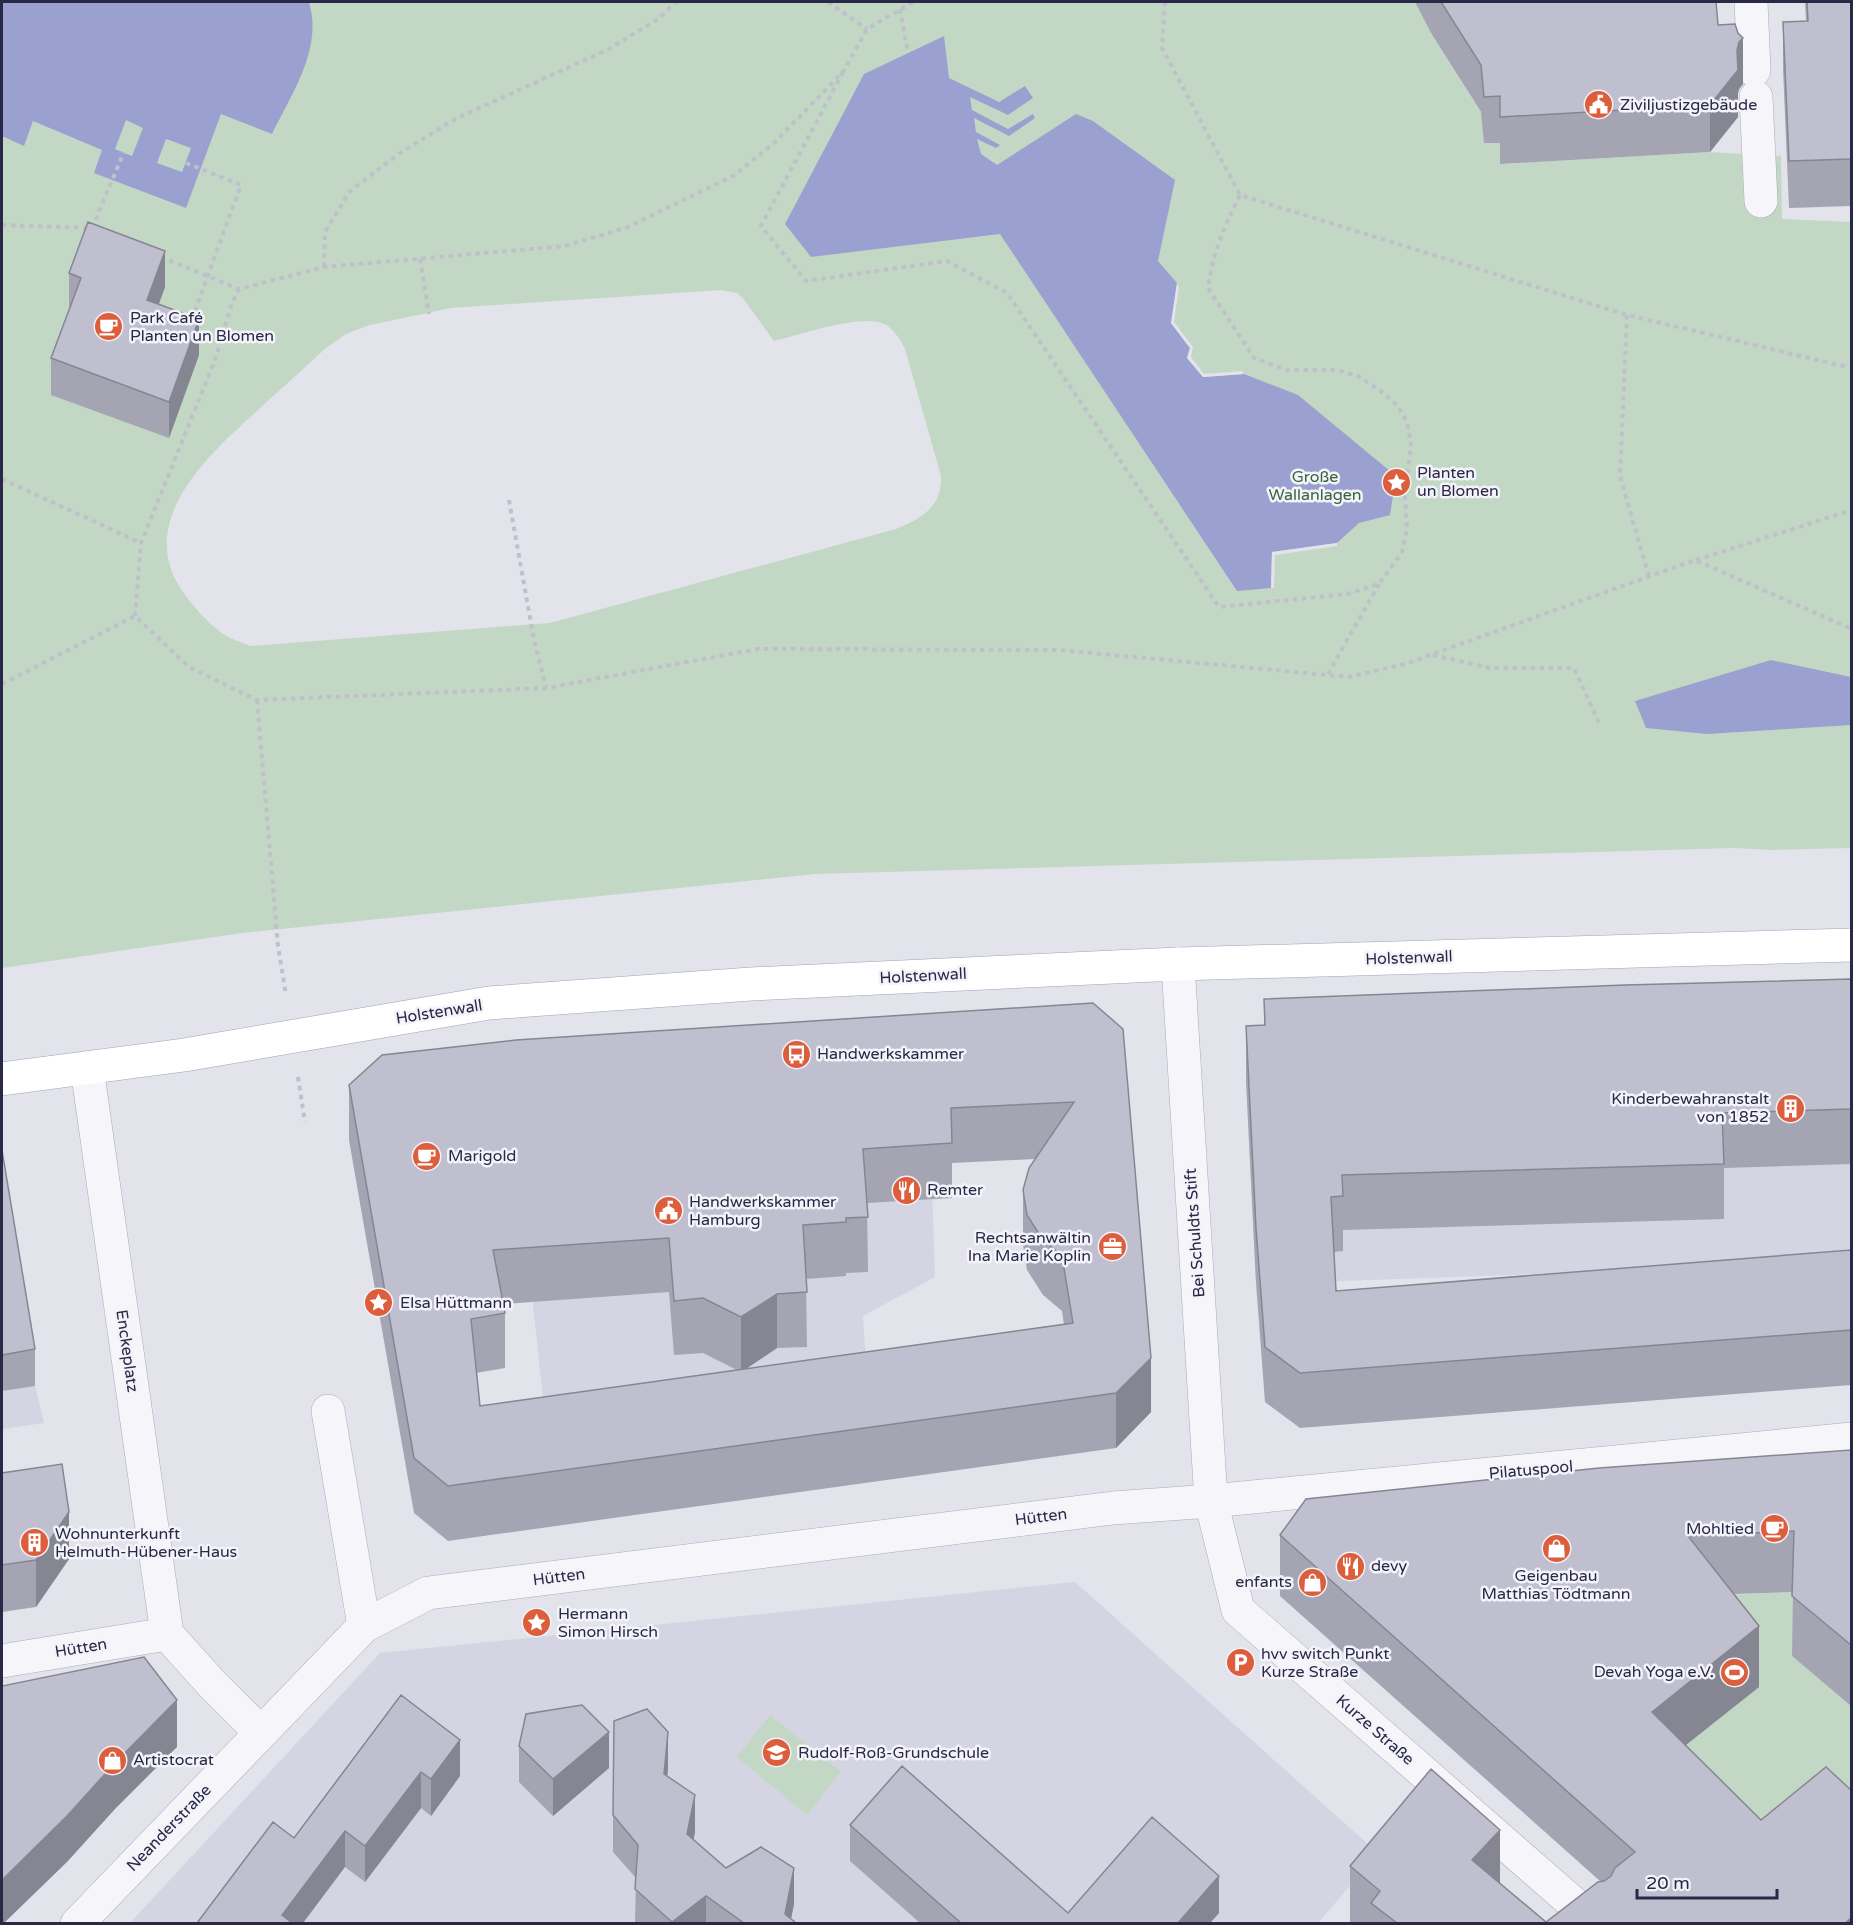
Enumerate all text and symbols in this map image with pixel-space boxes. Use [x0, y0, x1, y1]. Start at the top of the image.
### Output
public building icon: Ziviljustizgebäude [1583, 89, 1615, 121]
place label: Ziviljustizgebäude [1620, 95, 1757, 115]
place label: Park Café Planten un Blomen [130, 308, 274, 346]
cafe icon: Park Café Planten un Blomen [93, 311, 125, 343]
place label: Planten un Blomen [1417, 463, 1499, 501]
place icon: Planten un Blomen [1380, 466, 1412, 498]
park label: Große Wallanlagen [1268, 467, 1362, 505]
street label: Holstenwall [1365, 946, 1453, 970]
street label: Holstenwall [879, 964, 967, 988]
street label: Holstenwall [394, 995, 484, 1029]
bus stop icon: Handwerkskammer [780, 1038, 812, 1070]
place label: Handwerkskammer [817, 1044, 965, 1064]
place label: Kinderbewahranstalt von 1852 [1611, 1089, 1769, 1127]
building icon: Kinderbewahranstalt von 1852 [1774, 1092, 1806, 1124]
cafe icon: Marigold [411, 1140, 443, 1172]
place label: Marigold [448, 1146, 516, 1166]
street label: Bei Schuldts Stift [1180, 1168, 1210, 1298]
restaurant icon: Remter [890, 1174, 922, 1206]
place label: Remter [927, 1180, 984, 1200]
place label: Handwerkskammer Hamburg [689, 1192, 837, 1230]
public building icon: Handwerkskammer Hamburg [652, 1195, 684, 1227]
place label: Rechtsanwältin Ina Marie Koplin [968, 1228, 1091, 1266]
office icon: Rechtsanwältin Ina Marie Koplin [1096, 1231, 1128, 1263]
place icon: Elsa Hüttmann [363, 1287, 395, 1319]
place label: Elsa Hüttmann [400, 1293, 512, 1313]
street label: Enckeplatz [111, 1309, 143, 1393]
street label: Pilatuspool [1488, 1456, 1574, 1484]
street label: Hütten [1014, 1504, 1068, 1530]
cafe icon: Mohltied [1759, 1513, 1791, 1545]
place label: Mohltied [1686, 1519, 1754, 1539]
place label: Wohnunterkunft Helmuth-Hübener-Haus [55, 1524, 237, 1562]
building icon: Wohnunterkunft Helmuth-Hübener-Haus [18, 1527, 50, 1559]
shop icon: Geigenbau Matthias Tödtmann [1540, 1532, 1572, 1564]
restaurant icon: devy [1334, 1550, 1366, 1582]
place label: devy [1371, 1556, 1408, 1576]
street label: Hütten [532, 1564, 586, 1590]
shop icon: enfants [1297, 1566, 1329, 1598]
place label: Geigenbau Matthias Tödtmann [1482, 1566, 1630, 1604]
place label: enfants [1235, 1572, 1292, 1592]
place label: Hermann Simon Hirsch [558, 1604, 658, 1642]
place icon: Hermann Simon Hirsch [521, 1607, 553, 1639]
street label: Hütten [53, 1634, 109, 1662]
place label: hvv switch Punkt Kurze Straße [1261, 1644, 1389, 1682]
parking icon: hvv switch Punkt Kurze Straße [1224, 1647, 1256, 1679]
sports icon: Devah Yoga e.V. [1719, 1656, 1751, 1688]
place label: Devah Yoga e.V. [1594, 1662, 1714, 1682]
street label: Kurze Straße [1332, 1691, 1418, 1769]
school or university icon: Rudolf-Roß-Grundschule [761, 1737, 793, 1769]
place label: Rudolf-Roß-Grundschule [798, 1743, 989, 1763]
shop icon: Artistocrat [96, 1744, 128, 1776]
place label: Artistocrat [133, 1750, 214, 1770]
street label: Neanderstraße [122, 1780, 216, 1876]
scale bar [1637, 1862, 1776, 1900]
text: 20 m [1646, 1872, 1690, 1894]

